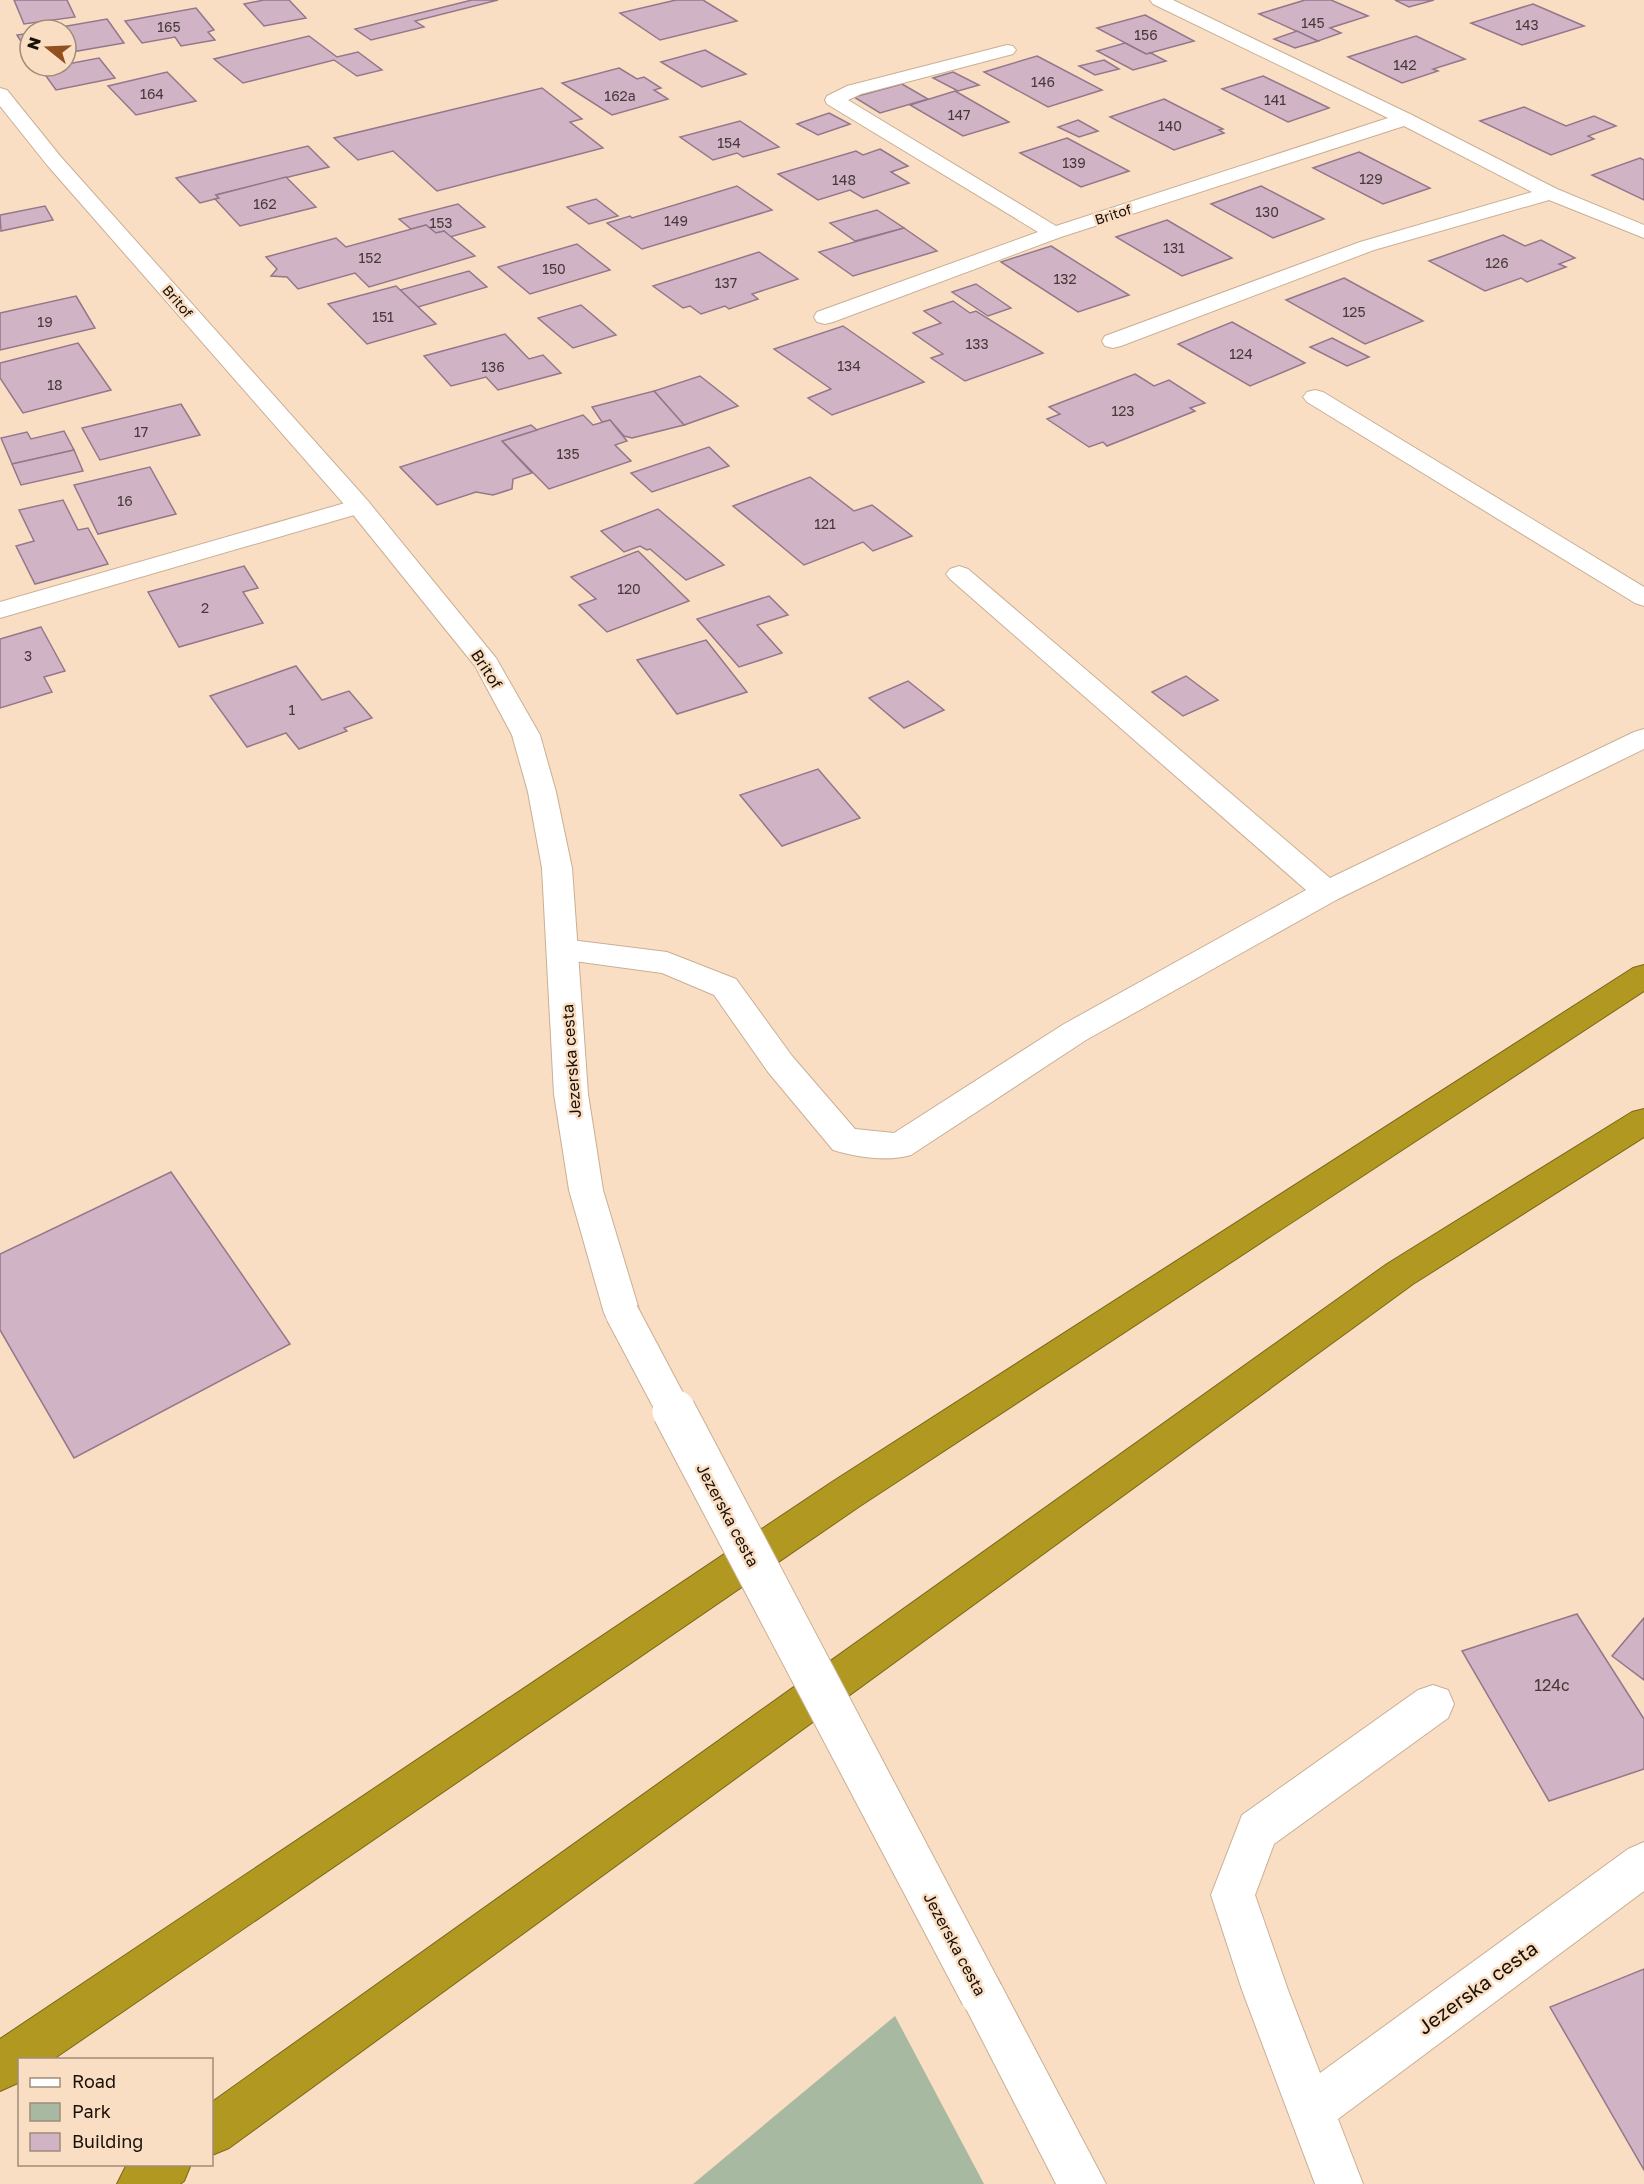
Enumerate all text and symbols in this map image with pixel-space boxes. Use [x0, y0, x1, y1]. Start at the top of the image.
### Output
house number: 145 [1301, 14, 1325, 31]
house number: 143 [1515, 16, 1539, 33]
north arrow [18, 18, 78, 78]
house number: 165 [157, 18, 181, 35]
house number: 156 [1134, 26, 1158, 43]
text: N [22, 34, 45, 52]
house number: 142 [1393, 56, 1417, 73]
house number: 146 [1031, 73, 1055, 90]
house number: 164 [140, 85, 164, 102]
house number: 162a [604, 87, 636, 104]
house number: 141 [1264, 91, 1286, 108]
house number: 147 [948, 106, 970, 123]
house number: 140 [1158, 117, 1182, 134]
house number: 154 [717, 134, 741, 151]
house number: 139 [1062, 154, 1086, 171]
house number: 129 [1359, 170, 1383, 187]
house number: 148 [832, 171, 856, 188]
house number: 162 [253, 195, 277, 212]
street label: Britof [1093, 200, 1133, 228]
house number: 130 [1255, 203, 1279, 220]
house number: 149 [664, 212, 688, 229]
house number: 153 [429, 214, 453, 231]
house number: 131 [1163, 239, 1185, 256]
house number: 152 [358, 249, 382, 266]
house number: 126 [1485, 254, 1509, 271]
house number: 150 [542, 260, 566, 277]
house number: 132 [1053, 270, 1077, 287]
house number: 137 [715, 274, 737, 291]
street label: Britof [159, 281, 197, 321]
house number: 125 [1342, 303, 1366, 320]
house number: 151 [372, 308, 394, 325]
house number: 19 [37, 313, 53, 330]
house number: 133 [965, 335, 989, 352]
house number: 124 [1229, 345, 1253, 362]
house number: 134 [837, 357, 861, 374]
house number: 136 [481, 358, 505, 375]
house number: 18 [47, 376, 63, 393]
house number: 123 [1111, 402, 1135, 419]
house number: 17 [134, 423, 148, 440]
house number: 135 [556, 445, 580, 462]
house number: 16 [117, 492, 133, 509]
house number: 121 [814, 515, 836, 532]
house number: 120 [617, 580, 641, 597]
house number: 2 [201, 599, 209, 616]
street label: Britof [467, 646, 507, 693]
house number: 3 [24, 647, 32, 664]
house number: 1 [289, 701, 296, 718]
street label: Jezerska cesta [557, 1003, 585, 1119]
street label: Jezerska cesta [692, 1460, 764, 1570]
house number: 124c [1534, 1675, 1570, 1695]
street label: Jezerska cesta [919, 1889, 991, 1999]
street label: Jezerska cesta [1412, 1935, 1542, 2039]
legend [18, 2058, 213, 2166]
text: Road [72, 2070, 116, 2092]
text: Park [72, 2100, 111, 2122]
text: Building [72, 2130, 143, 2152]

